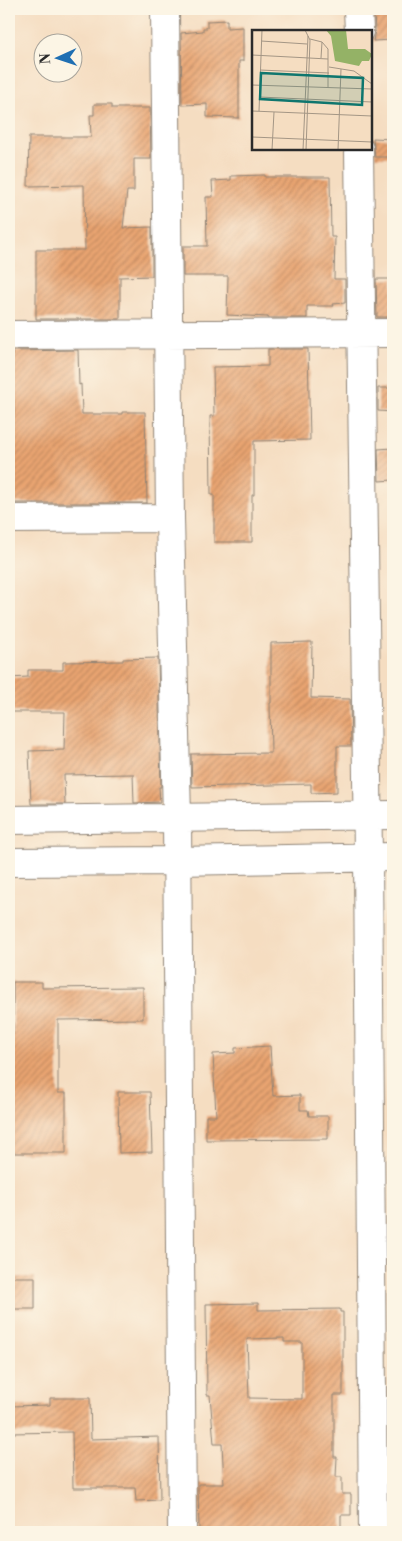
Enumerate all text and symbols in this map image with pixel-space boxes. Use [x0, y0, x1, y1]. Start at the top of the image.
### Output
inset map [252, 30, 372, 150]
north arrow [32, 32, 82, 82]
text: N [37, 53, 55, 65]

